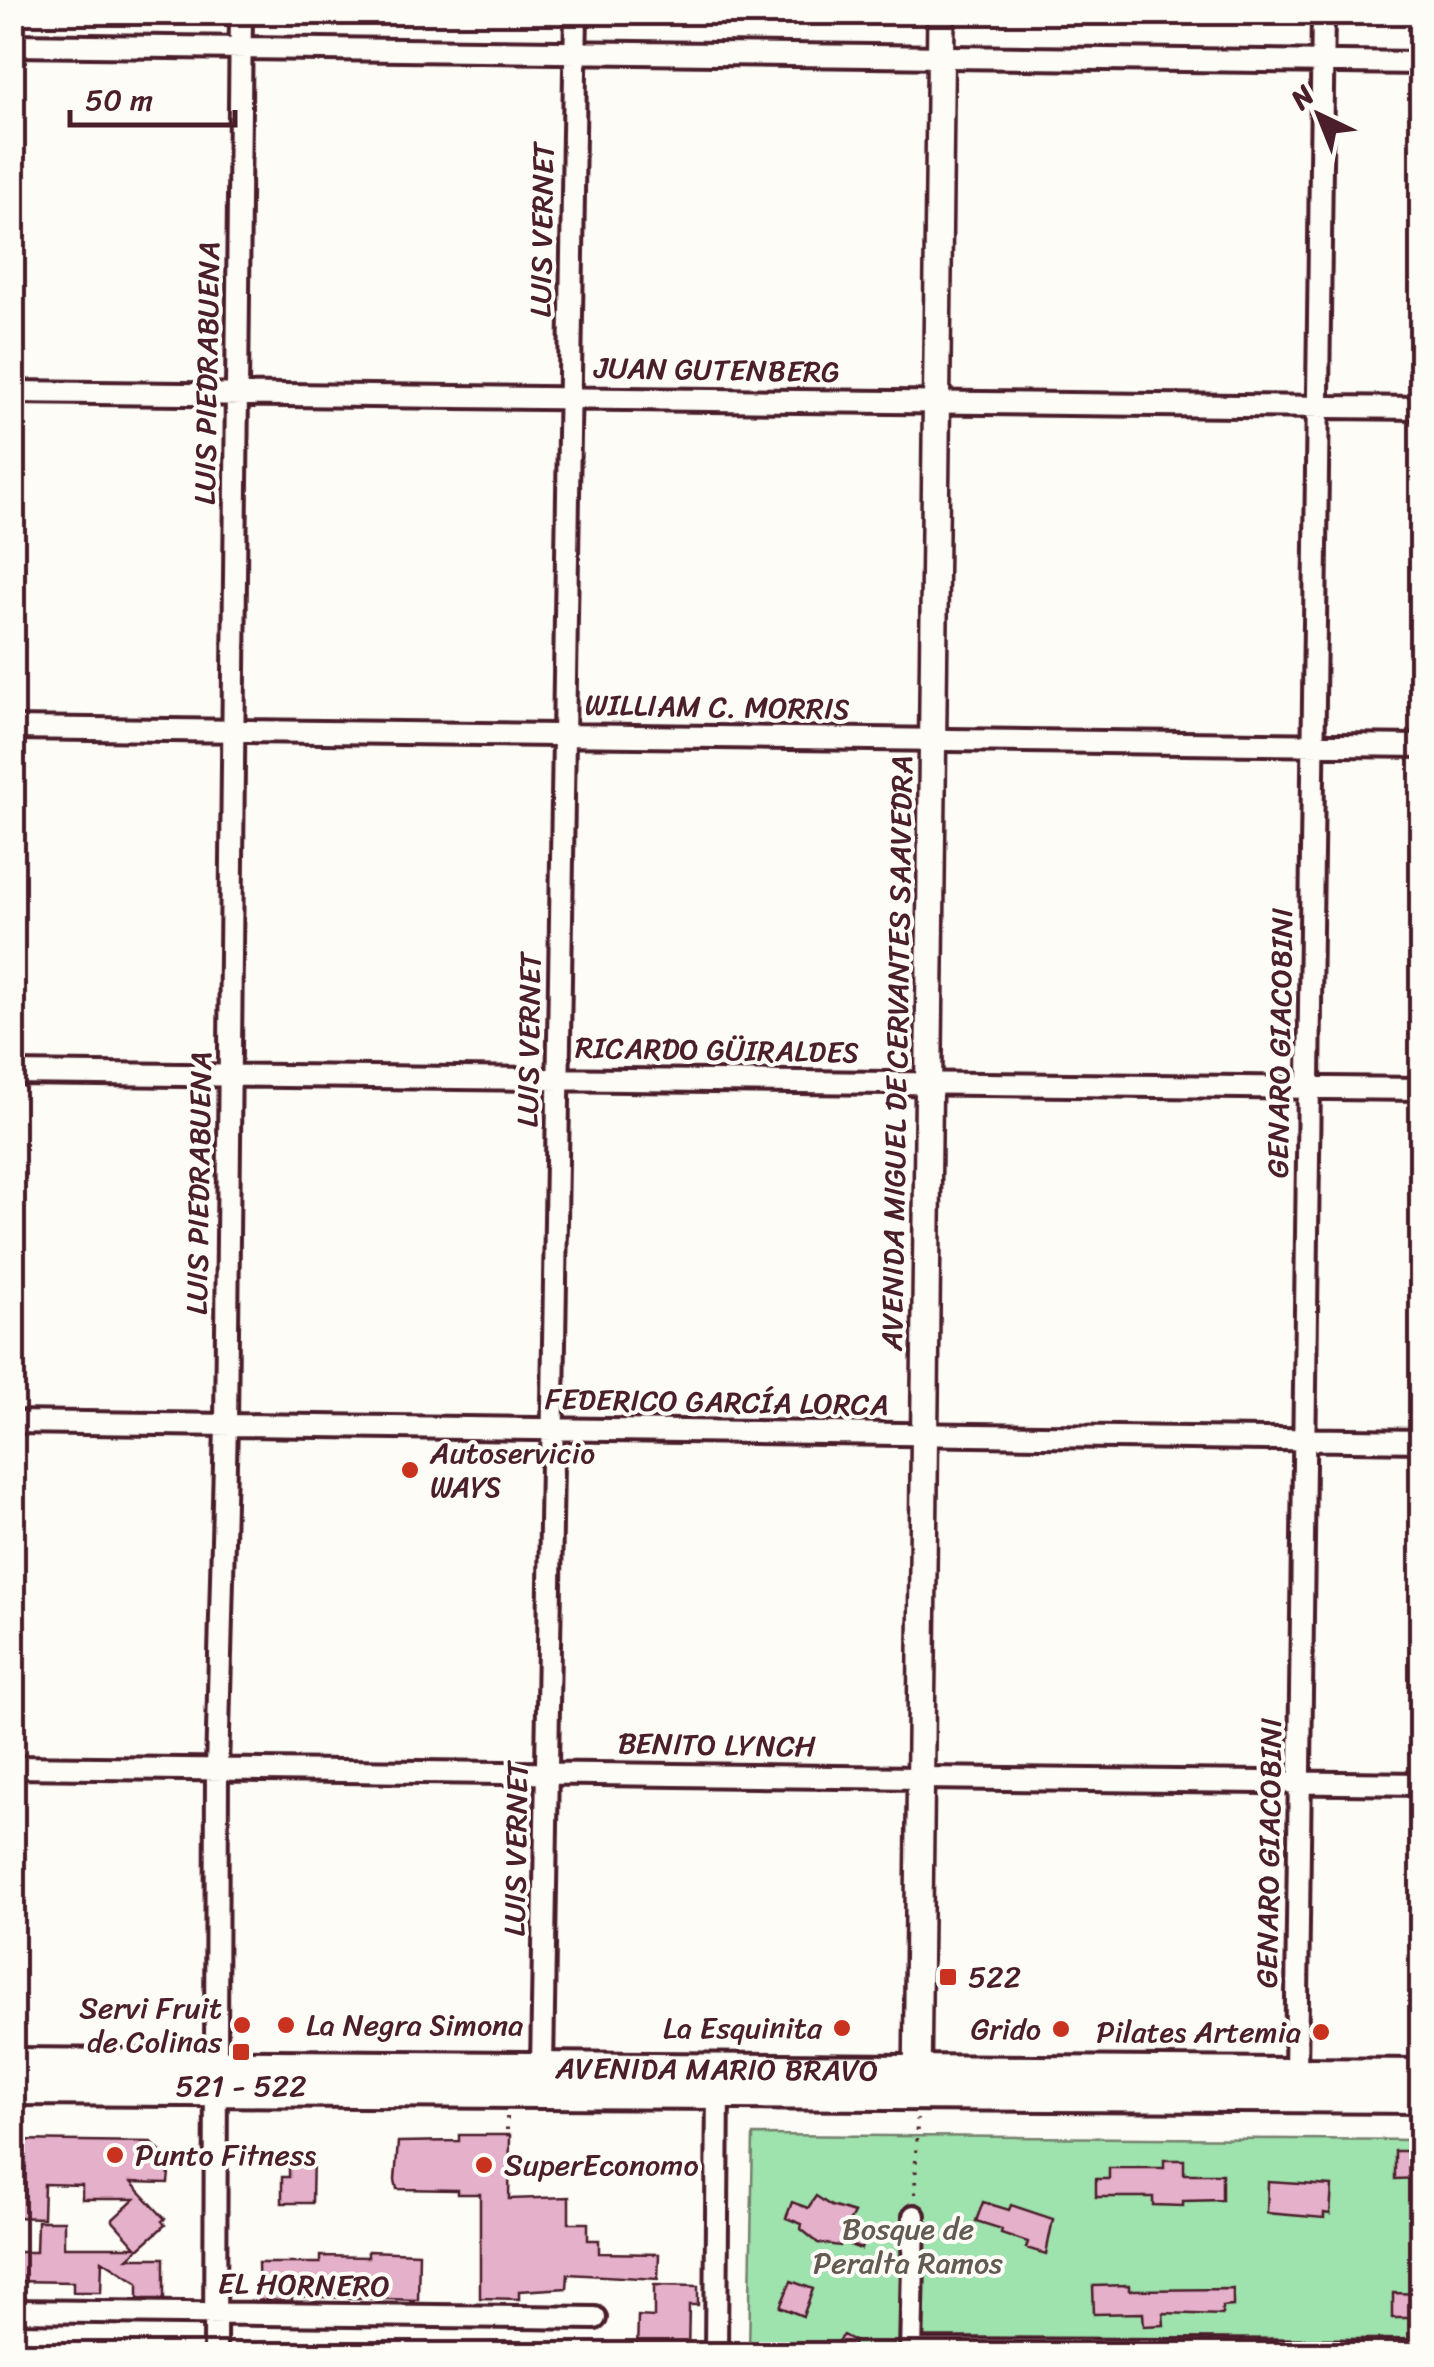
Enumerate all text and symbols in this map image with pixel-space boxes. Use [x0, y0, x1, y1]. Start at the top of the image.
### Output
scale bar [70, 65, 235, 127]
north arrow [1269, 65, 1369, 165]
text: N [1278, 72, 1327, 122]
text: 50 m [85, 73, 153, 127]
street label: LUIS VERNET [513, 140, 571, 318]
street label: LUIS PIEDRABUENA [178, 241, 236, 505]
street label: JUAN GUTENBERG [593, 341, 840, 399]
street label: WILLIAM C. MORRIS [584, 678, 850, 736]
street label: AVENIDA MIGUEL DE CERVANTES SAAVEDRA [865, 755, 929, 1352]
street label: GENARO GIACOBINI [1251, 907, 1309, 1179]
street label: LUIS VERNET [500, 950, 558, 1128]
street label: RICARDO GÜIRALDES [575, 1021, 859, 1079]
street label: LUIS PIEDRABUENA [170, 1051, 228, 1315]
street label: FEDERICO GARCÍA LORCA [545, 1372, 889, 1432]
place label: Autoservicio WAYS [429, 1426, 595, 1514]
marker: Autoservicio WAYS [399, 1459, 421, 1481]
street label: BENITO LYNCH [617, 1716, 817, 1774]
street label: GENARO GIACOBINI [1240, 1717, 1298, 1989]
street label: LUIS VERNET [487, 1759, 545, 1937]
place label: 522 [968, 1950, 1021, 2004]
marker: 522 [937, 1966, 959, 1988]
place label: Servi Fruit de Colinas [79, 1981, 222, 2069]
place label: La Negra Simona [306, 1998, 523, 2052]
place label: La Esquinita [663, 2001, 823, 2055]
place label: Grido [971, 2002, 1041, 2056]
place label: Pilates Artemia [1096, 2005, 1301, 2059]
marker: Servi Fruit de Colinas [231, 2014, 253, 2036]
marker: La Negra Simona [275, 2014, 297, 2036]
marker: La Esquinita [831, 2017, 853, 2039]
marker: Grido [1050, 2018, 1072, 2040]
marker: Pilates Artemia [1310, 2021, 1332, 2043]
marker: 521 - 522 [230, 2041, 252, 2063]
street label: AVENIDA MARIO BRAVO [554, 2041, 879, 2098]
place label: 521 - 522 [176, 2059, 306, 2113]
place label: Punto Fitness [135, 2128, 317, 2182]
place label: SuperEconomo [504, 2138, 699, 2192]
marker: Punto Fitness [104, 2144, 126, 2166]
marker: SuperEconomo [473, 2154, 495, 2176]
park label: Bosque de Peralta Ramos [813, 2202, 1003, 2290]
street label: EL HORNERO [218, 2257, 390, 2313]

